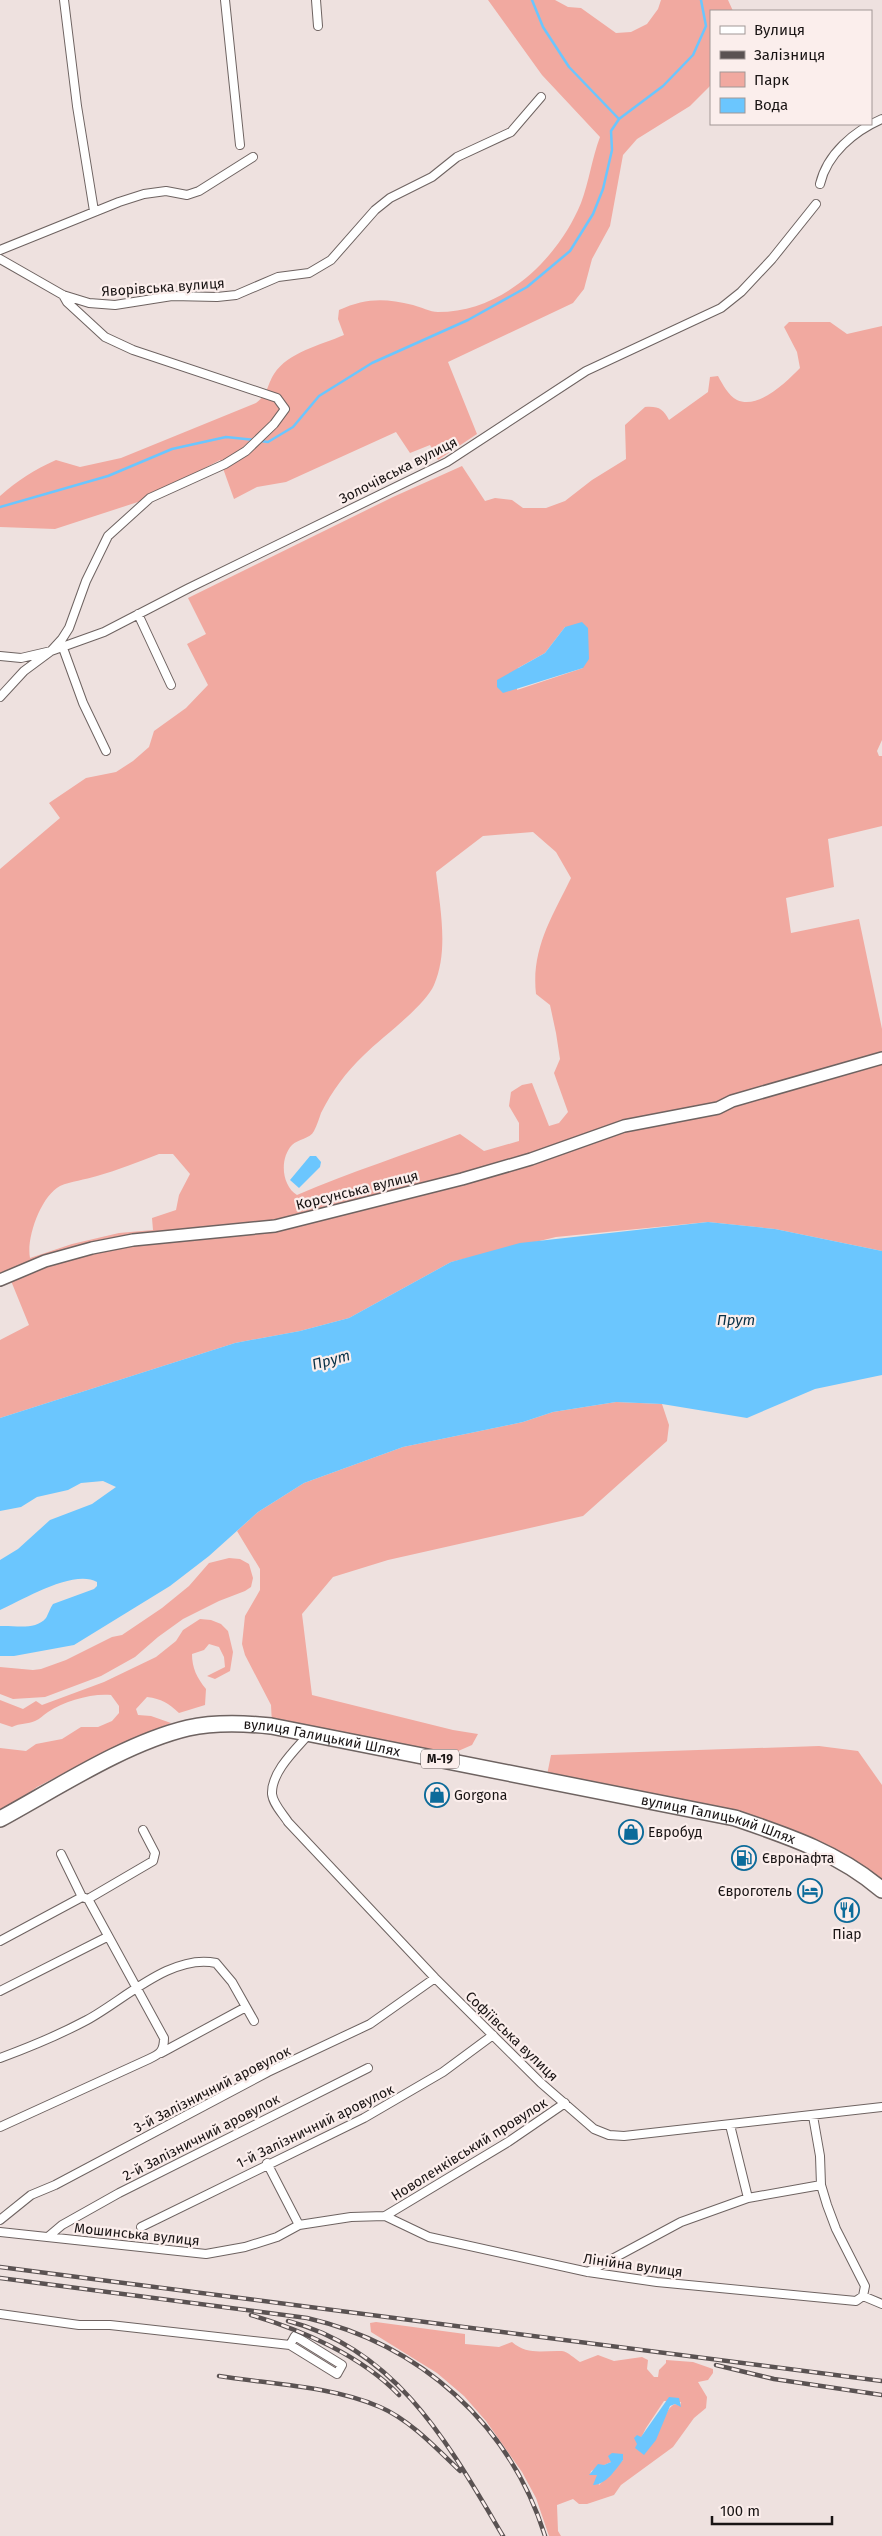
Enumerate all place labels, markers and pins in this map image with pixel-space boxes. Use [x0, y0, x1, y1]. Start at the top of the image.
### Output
shop icon: Gorgona [424, 1782, 450, 1808]
place label: Gorgona [454, 1787, 507, 1804]
shop icon: Евробуд [618, 1819, 644, 1845]
place label: Евробуд [648, 1824, 703, 1841]
fuel station icon: Євронафта [731, 1845, 757, 1871]
place label: Євронафта [762, 1850, 834, 1867]
hotel icon: Євроготель [797, 1878, 823, 1904]
place label: Євроготель [718, 1883, 792, 1900]
restaurant icon: Піар [834, 1897, 860, 1923]
place label: Піар [832, 1926, 862, 1943]

